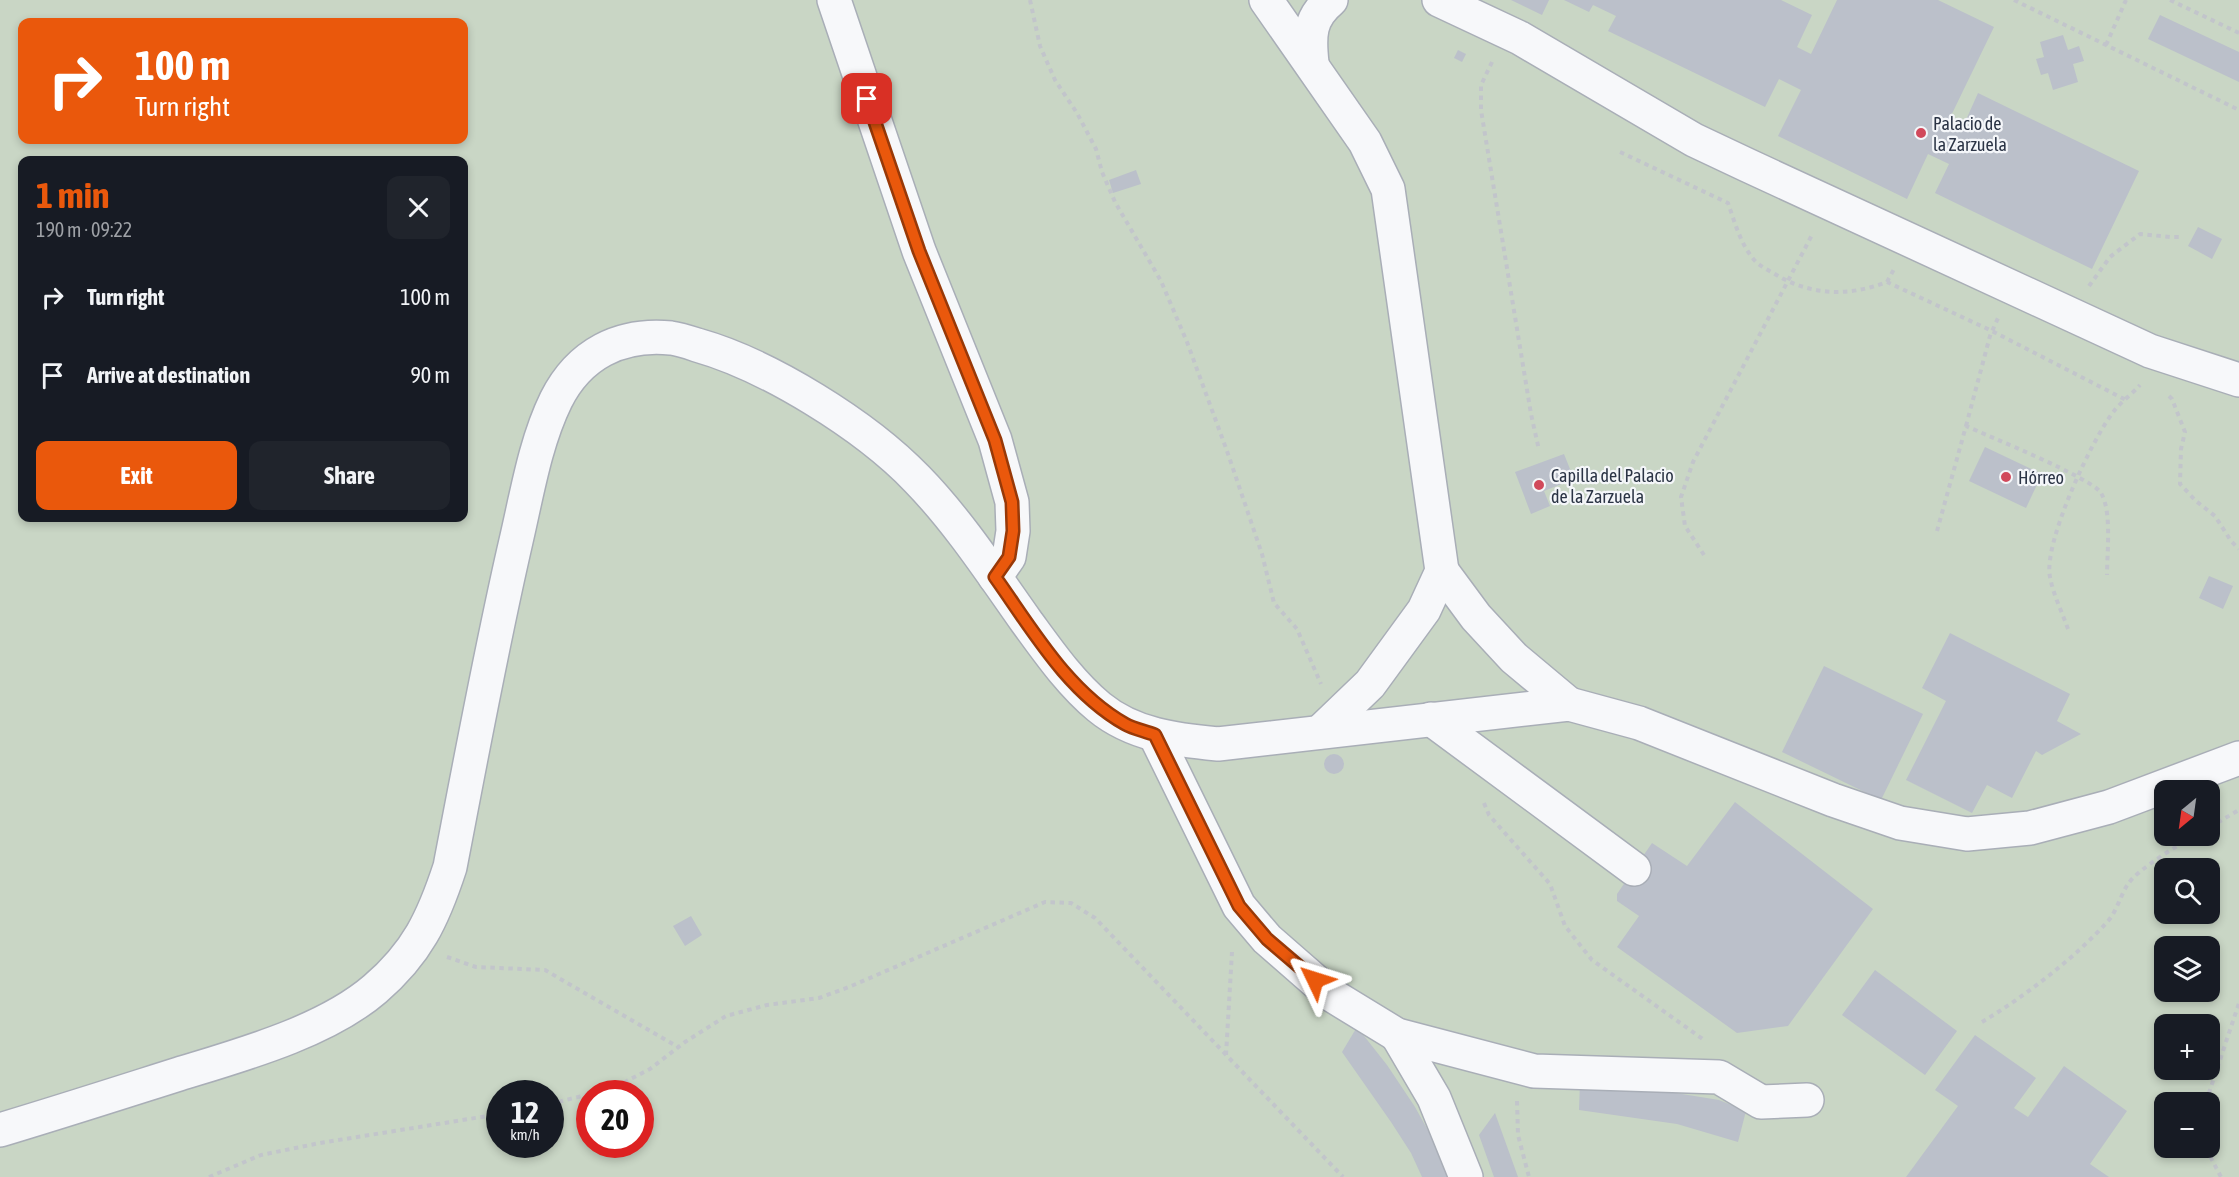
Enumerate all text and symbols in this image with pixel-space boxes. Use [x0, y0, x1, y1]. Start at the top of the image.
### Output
text: 100 m [135, 41, 230, 89]
icon: right [36, 42, 114, 120]
pin [841, 73, 892, 124]
icon: arrive [850, 82, 883, 115]
text: Turn right [135, 91, 230, 122]
place label: Palacio de la Zarzuela [1933, 113, 2007, 155]
marker: Palacio de la Zarzuela [1914, 126, 1928, 140]
text: 1 min [36, 174, 110, 216]
button: close [387, 176, 450, 239]
text: 190 m · 09:22 [36, 218, 132, 241]
icon: right [36, 281, 69, 314]
text: Turn right [87, 284, 164, 310]
text: 100 m [400, 284, 450, 310]
icon: arrive [36, 359, 69, 392]
text: Arrive at destination [87, 362, 250, 388]
text: 90 m [410, 362, 450, 388]
button: Exit [36, 441, 237, 510]
button: Share [249, 441, 450, 510]
place label: Capilla del Palacio de la Zarzuela [1551, 465, 1674, 507]
place label: Hórreo [2018, 467, 2064, 488]
marker: Hórreo [1999, 470, 2013, 484]
marker: Capilla del Palacio de la Zarzuela [1532, 478, 1546, 492]
north arrow [2154, 780, 2220, 846]
map controls [2154, 780, 2220, 1158]
button: search [2154, 858, 2220, 924]
button: layers [2154, 936, 2220, 1002]
position arrow [1283, 948, 1347, 1012]
button: + [2154, 1014, 2220, 1080]
speed limit sign: 20 [576, 1080, 654, 1158]
button: − [2154, 1092, 2220, 1158]
text: 12 [511, 1095, 539, 1129]
text: km/h [510, 1126, 540, 1143]

